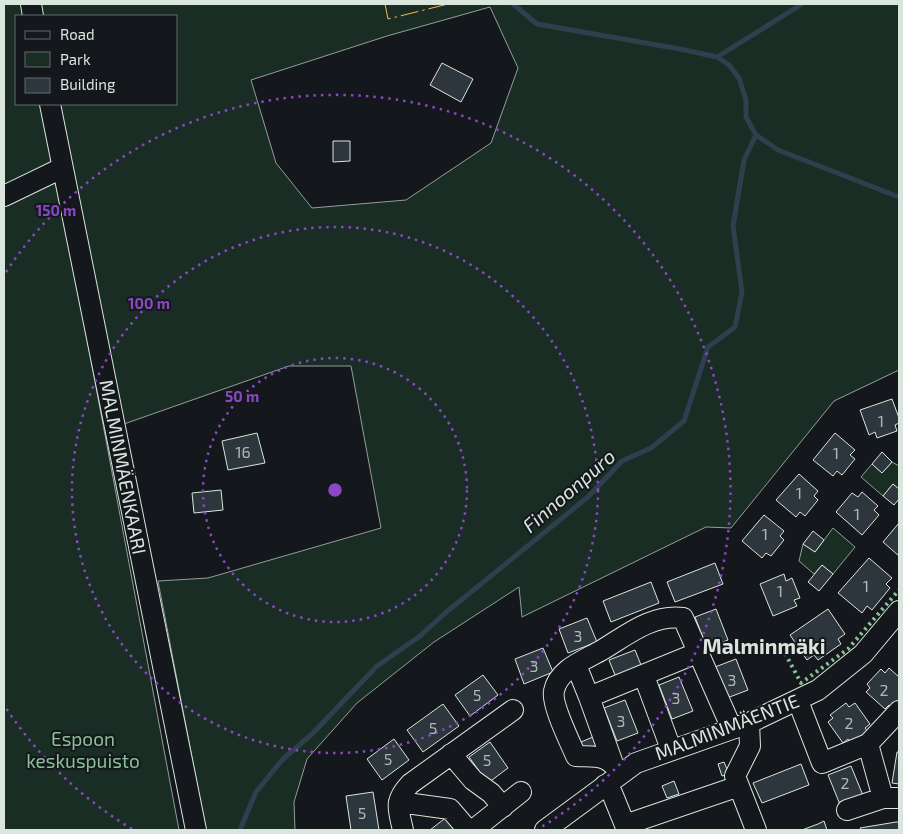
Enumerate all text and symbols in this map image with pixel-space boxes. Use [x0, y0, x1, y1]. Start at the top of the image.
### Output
legend [15, 15, 178, 105]
text: Road [60, 25, 95, 43]
text: Park [60, 50, 91, 68]
text: Building [60, 75, 116, 93]
text: 150 m [36, 201, 76, 219]
text: 100 m [128, 294, 170, 312]
street label: MALMINMÄENKAARI [95, 378, 152, 556]
text: 50 m [225, 387, 259, 405]
house number: 1 [878, 411, 884, 430]
house number: 16 [235, 442, 251, 461]
house number: 1 [833, 443, 839, 462]
water label: Finnoonpuro [517, 444, 620, 537]
centre of rings [326, 481, 344, 499]
house number: 1 [796, 483, 802, 502]
house number: 1 [854, 504, 860, 523]
house number: 1 [762, 524, 768, 543]
house number: 1 [863, 576, 869, 595]
house number: 1 [777, 581, 783, 600]
house number: 3 [574, 626, 582, 645]
district label: Malminmäki [703, 633, 826, 658]
house number: 3 [530, 656, 538, 675]
house number: 3 [728, 670, 736, 689]
house number: 2 [880, 680, 889, 699]
house number: 5 [473, 685, 481, 704]
street label: MALMINMÄENTIE [652, 688, 802, 765]
house number: 3 [672, 688, 680, 707]
house number: 3 [617, 711, 625, 730]
house number: 2 [845, 713, 854, 732]
house number: 5 [429, 718, 437, 737]
park label: Espoon keskuspuisto [26, 727, 140, 772]
house number: 5 [384, 749, 392, 768]
house number: 5 [483, 750, 491, 769]
house number: 2 [841, 773, 850, 792]
house number: 5 [358, 803, 366, 822]

